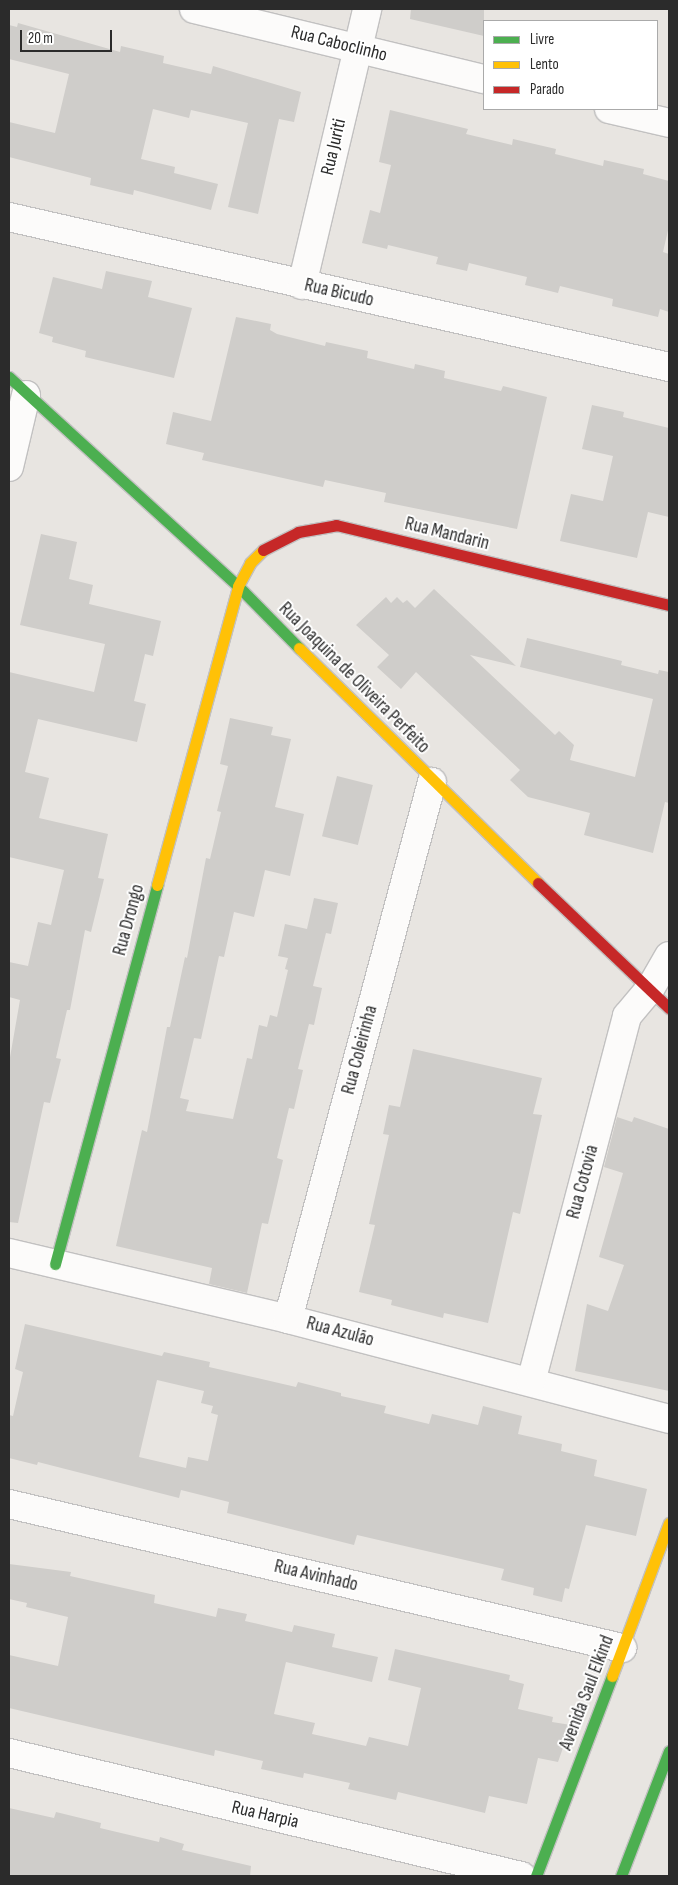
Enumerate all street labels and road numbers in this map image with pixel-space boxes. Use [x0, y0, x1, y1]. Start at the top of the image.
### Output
street label: Rua Caboclinho [289, 21, 389, 67]
street label: Rua Juriti [316, 117, 352, 177]
street label: Rua Bicudo [302, 274, 376, 312]
street label: Rua Mandarin [402, 513, 492, 555]
street label: Rua Joaquina de Oliveira Perfeito [274, 598, 434, 758]
street label: Rua Drongo [109, 882, 149, 958]
street label: Rua Coleirinha [337, 1003, 383, 1097]
street label: Rua Cotovia [562, 1143, 604, 1221]
street label: Rua Azulão [304, 1312, 376, 1352]
street label: Rua Avinhado [272, 1555, 360, 1597]
street label: Avenida Saul Elkind [555, 1633, 619, 1753]
street label: Rua Harpia [229, 1796, 301, 1834]

